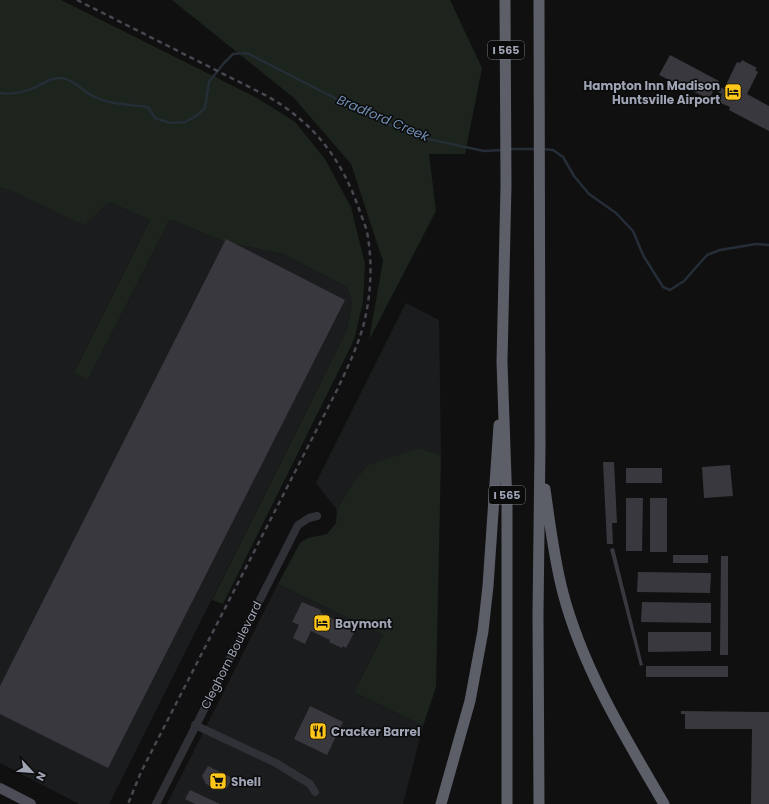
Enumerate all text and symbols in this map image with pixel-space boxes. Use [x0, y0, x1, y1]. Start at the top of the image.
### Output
road number: I 565 [488, 41, 524, 59]
place label: Hampton Inn Madison Huntsville Airport [584, 77, 720, 108]
hotel icon: Hampton Inn Madison Huntsville Airport [723, 82, 743, 102]
water label: Bradford Creek [334, 90, 433, 146]
road number: I 565 [489, 486, 525, 504]
street label: Cleghorn Boulevard [196, 598, 266, 712]
hotel icon: Baymont [312, 613, 332, 633]
place label: Baymont [335, 615, 392, 632]
restaurant icon: Cracker Barrel [308, 721, 328, 741]
place label: Cracker Barrel [331, 723, 420, 740]
north arrow [12, 752, 52, 792]
text: N [32, 769, 50, 784]
supermarket icon: Shell [208, 771, 228, 791]
place label: Shell [231, 773, 261, 790]

